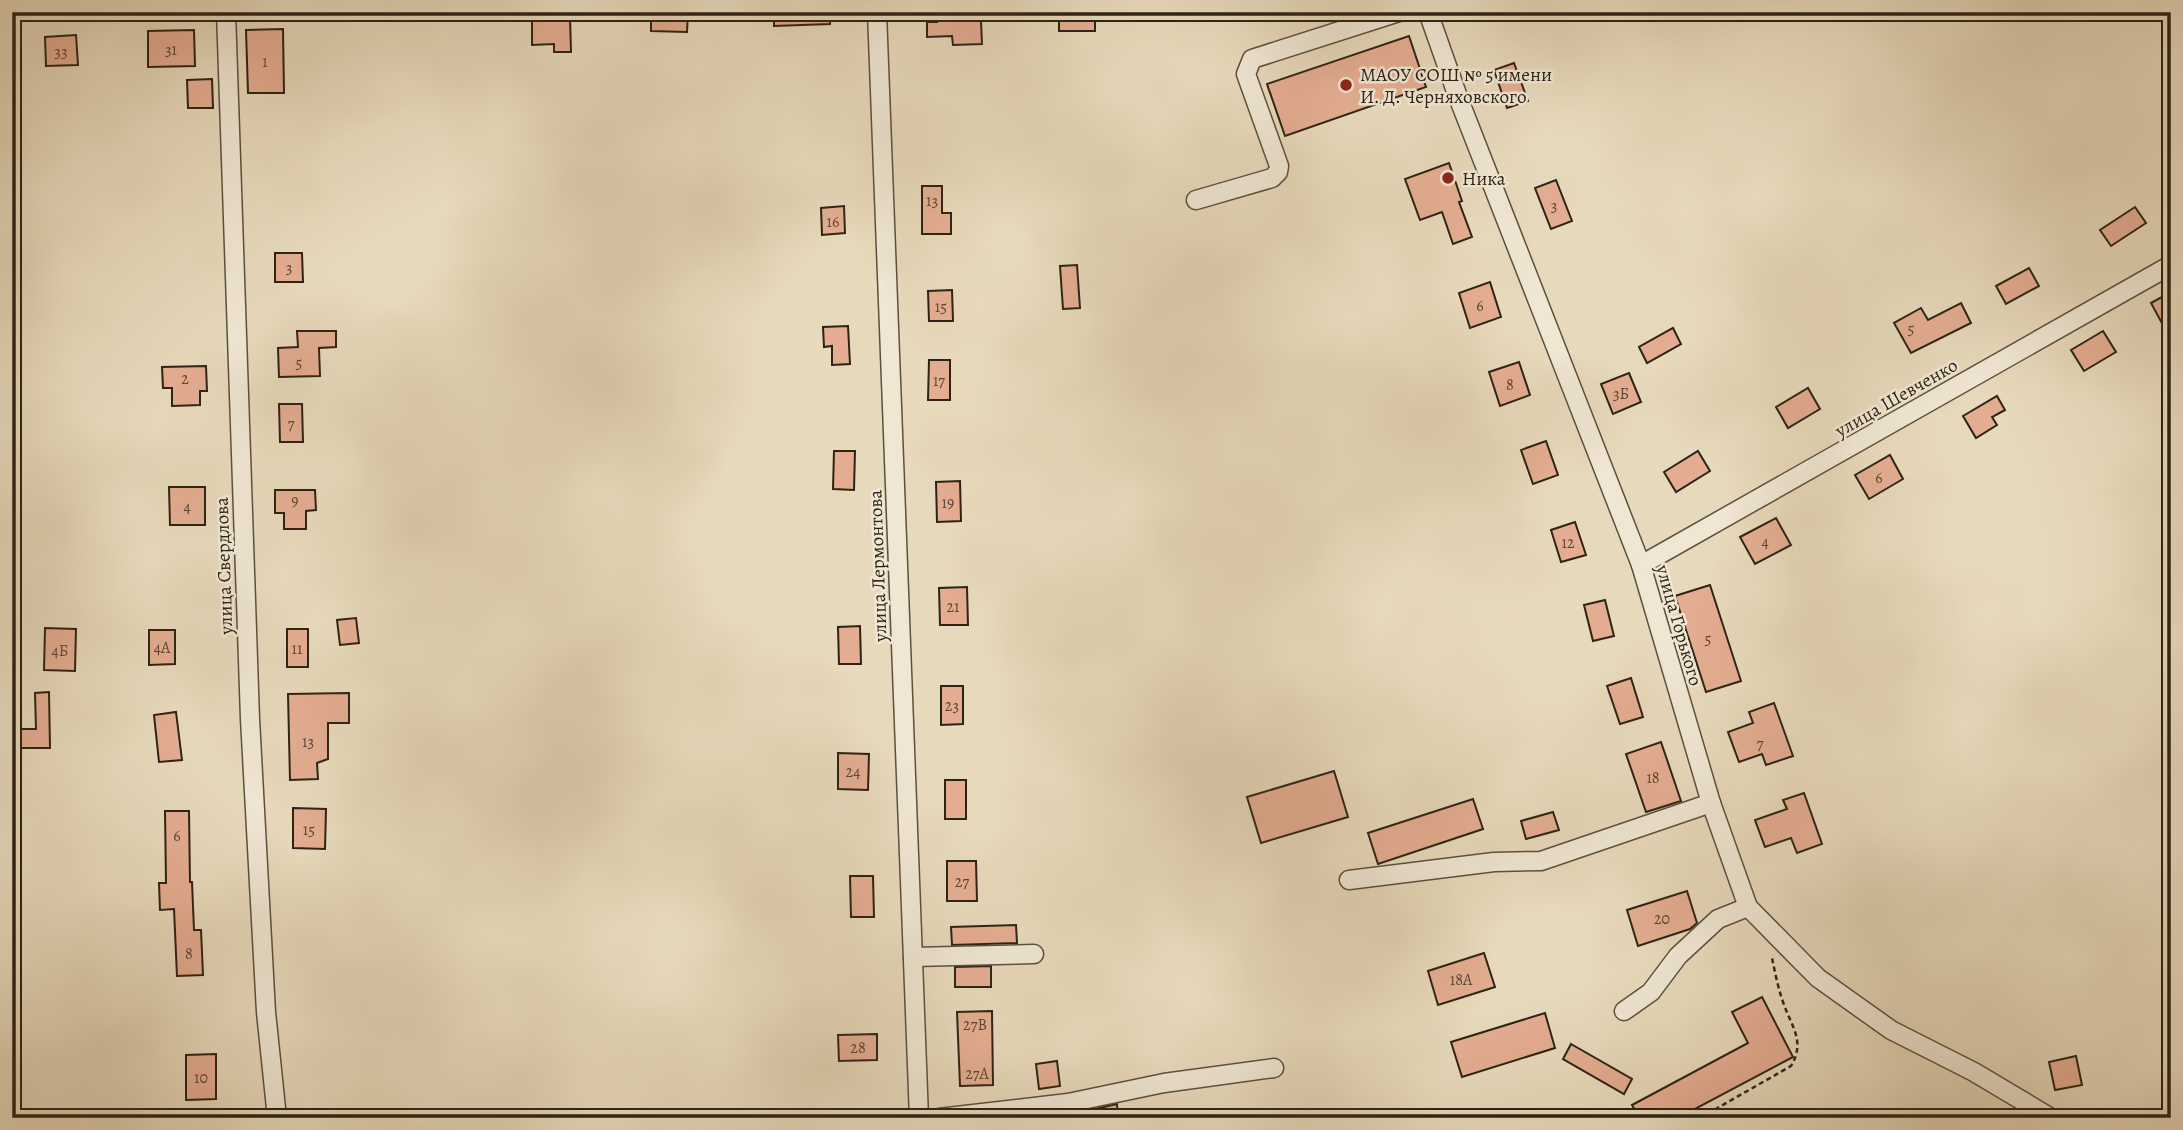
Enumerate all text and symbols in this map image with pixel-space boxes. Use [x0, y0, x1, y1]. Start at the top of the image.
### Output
house number: 31 [165, 39, 178, 61]
house number: 33 [54, 41, 68, 63]
house number: 1 [262, 51, 268, 73]
place label: МАОУ СОШ № 5 имени И. Д. Черняховского [1360, 62, 1552, 110]
marker: МАОУ СОШ № 5 имени И. Д. Черняховского [1338, 77, 1354, 93]
place label: Ника [1462, 166, 1506, 192]
marker: Ника [1440, 170, 1456, 186]
house number: 13 [926, 190, 938, 212]
house number: 3 [1551, 195, 1557, 217]
house number: 16 [827, 211, 839, 233]
house number: 3 [286, 257, 292, 279]
house number: 6 [1476, 295, 1484, 317]
house number: 15 [935, 296, 947, 318]
house number: 5 [1908, 318, 1915, 340]
house number: 5 [296, 352, 303, 374]
street label: улица Шевченко [1829, 352, 1963, 444]
house number: 2 [181, 368, 189, 390]
house number: 17 [933, 370, 945, 392]
house number: 8 [1506, 374, 1514, 396]
house number: 3Б [1613, 383, 1629, 405]
house number: 7 [288, 413, 295, 435]
house number: 6 [1875, 467, 1883, 489]
street label: улица Лермонтова [862, 489, 894, 643]
house number: 9 [291, 490, 299, 512]
house number: 19 [942, 492, 954, 514]
house number: 4 [183, 496, 191, 518]
street label: улица Свердлова [209, 496, 239, 636]
house number: 4 [1761, 531, 1769, 553]
house number: 12 [1561, 532, 1575, 554]
street label: улица Горького [1649, 561, 1709, 689]
house number: 21 [946, 596, 960, 618]
house number: 5 [1705, 628, 1712, 650]
house number: 4А [154, 637, 171, 659]
house number: 11 [292, 638, 303, 660]
house number: 4Б [52, 640, 68, 662]
house number: 23 [945, 695, 959, 717]
house number: 13 [302, 731, 314, 753]
house number: 7 [1757, 733, 1764, 755]
house number: 24 [846, 761, 860, 783]
house number: 18 [1646, 767, 1660, 789]
house number: 15 [303, 819, 315, 841]
house number: 6 [173, 825, 181, 847]
house number: 27 [955, 871, 969, 893]
house number: 20 [1654, 908, 1670, 930]
house number: 8 [185, 943, 193, 965]
house number: 18А [1450, 969, 1473, 991]
house number: 27В [963, 1014, 987, 1036]
house number: 28 [850, 1037, 866, 1059]
house number: 27А [965, 1063, 989, 1085]
house number: 10 [194, 1067, 208, 1089]

